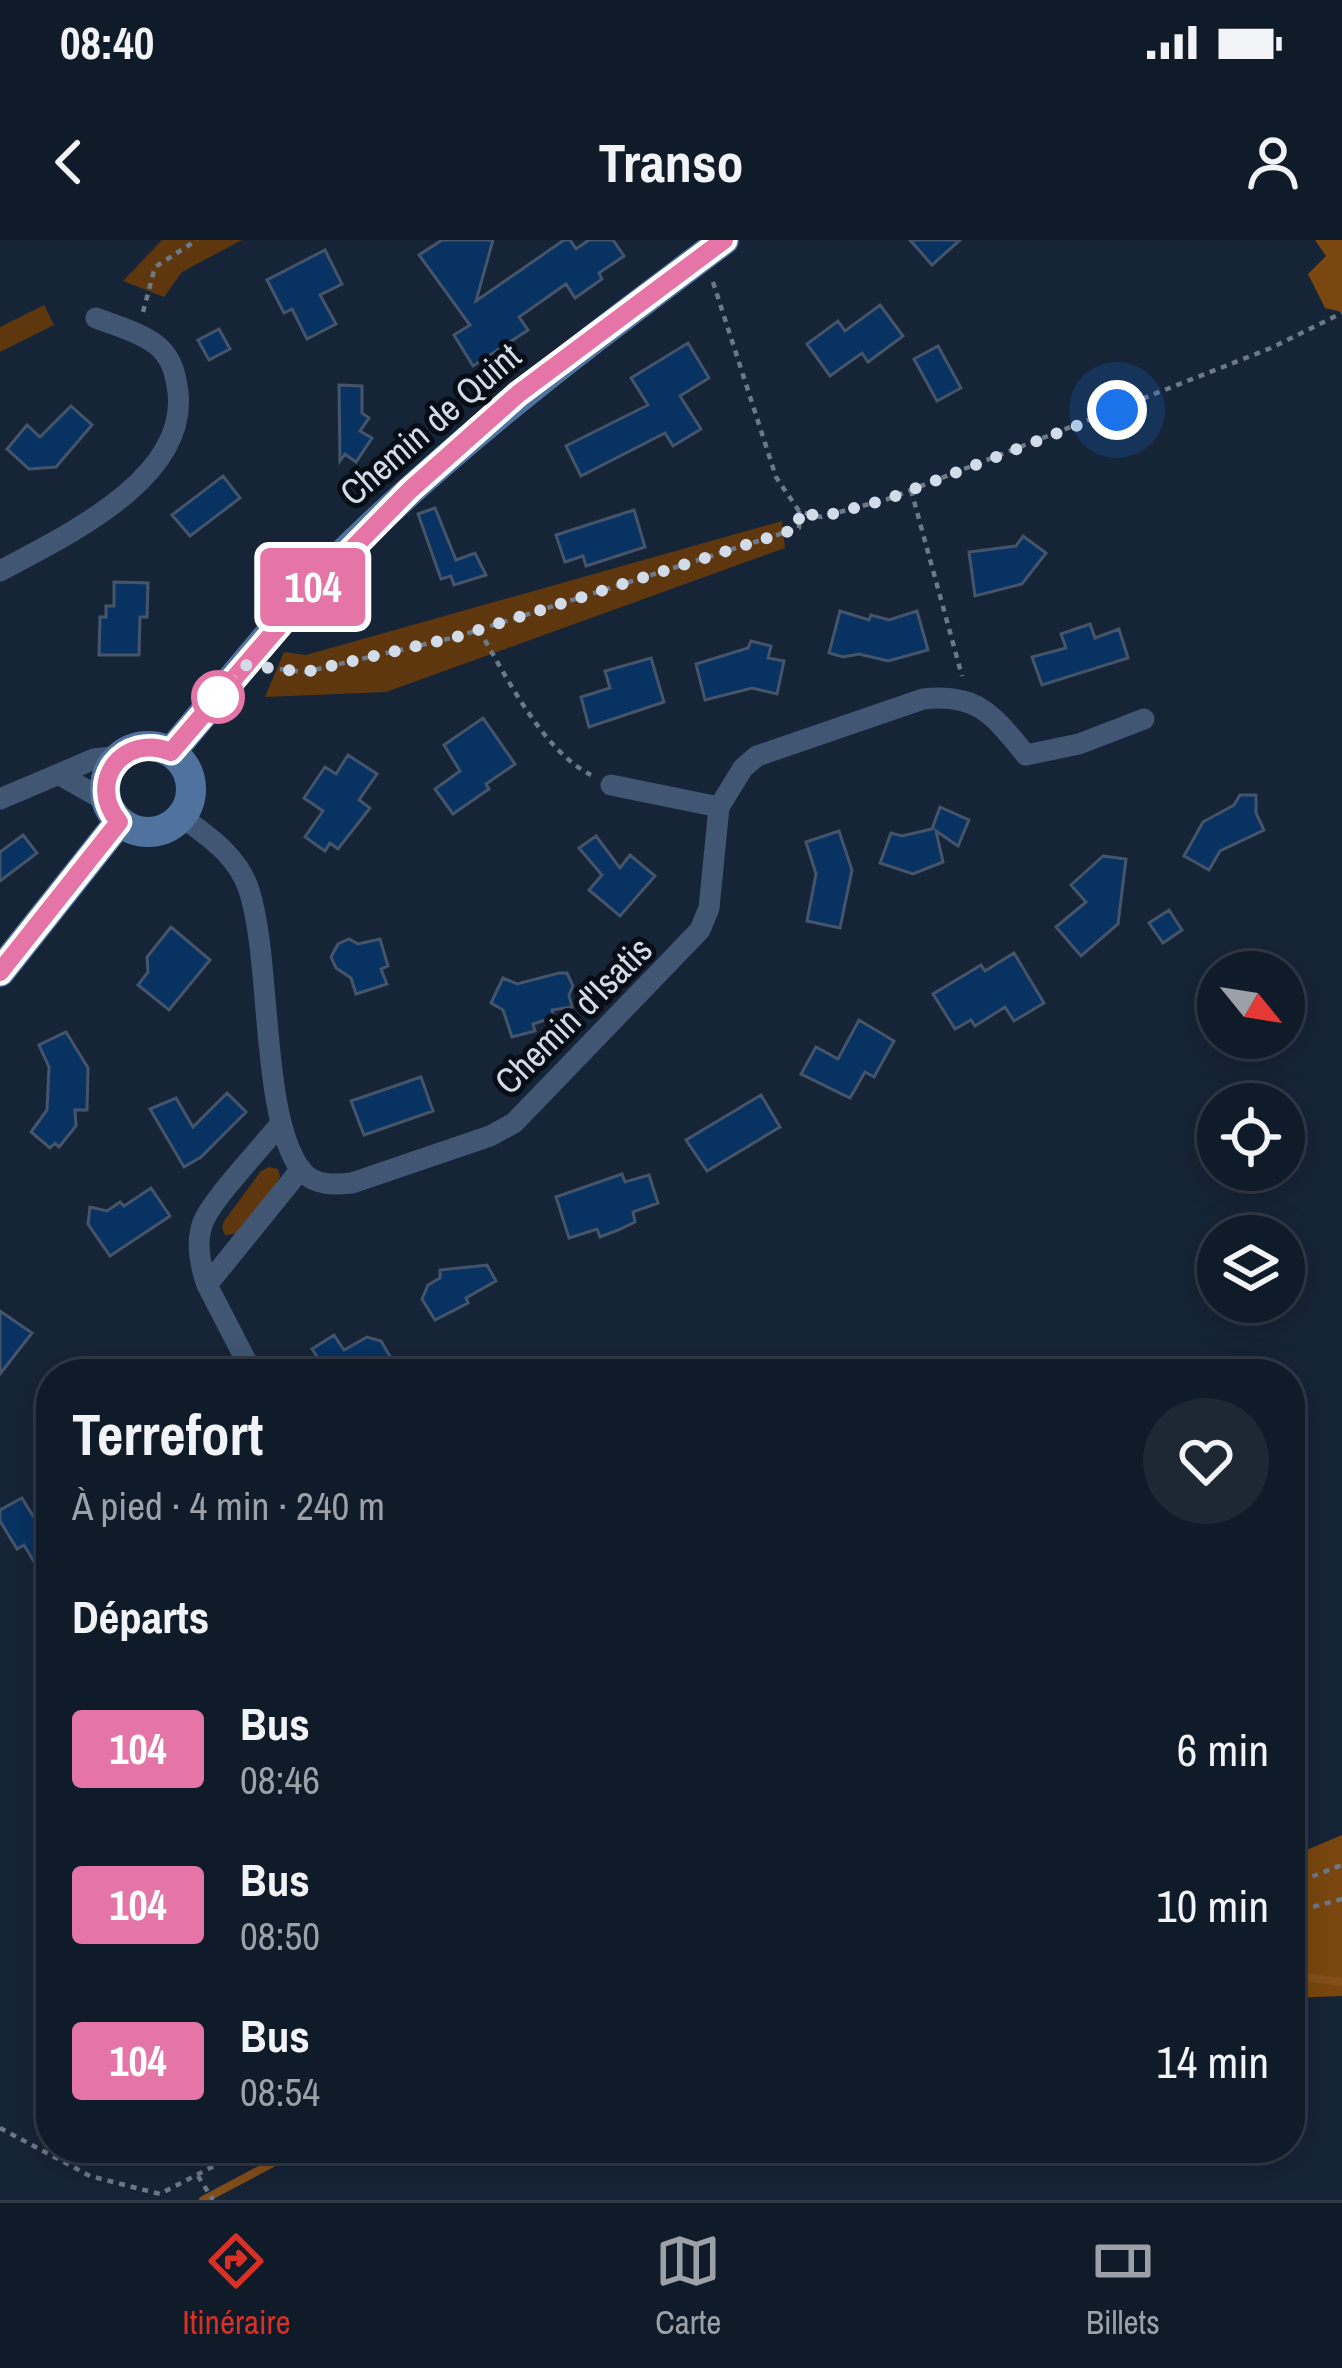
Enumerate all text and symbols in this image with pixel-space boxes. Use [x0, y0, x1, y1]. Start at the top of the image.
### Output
text: 08:40 [60, 12, 154, 73]
text: Transo [598, 126, 744, 199]
icon: back [36, 129, 102, 195]
icon: person [1240, 129, 1306, 195]
street label: Chemin de Quint [329, 332, 531, 516]
your location [1087, 380, 1147, 440]
line badge: 104 [244, 548, 382, 626]
text: 104 [284, 559, 342, 615]
unlabelled marker [193, 672, 243, 722]
street label: Chemin d'Isatis [484, 926, 662, 1104]
north arrow [1197, 951, 1305, 1059]
map controls [1197, 951, 1305, 1323]
button: locate [1197, 1083, 1305, 1191]
button: layers [1197, 1215, 1305, 1323]
text: Terrefort [72, 1396, 263, 1473]
button: heart [1143, 1398, 1269, 1524]
text: À pied · 4 min · 240 m [72, 1480, 385, 1532]
text: Départs [72, 1586, 209, 1647]
text: Bus [240, 1693, 310, 1754]
text: 6 min [1177, 1719, 1269, 1780]
text: 104 [109, 1721, 167, 1777]
text: 08:46 [240, 1754, 320, 1806]
text: Bus [240, 1849, 310, 1910]
text: 10 min [1156, 1875, 1269, 1936]
text: 104 [109, 1877, 167, 1933]
text: 08:50 [240, 1910, 320, 1962]
text: Bus [240, 2005, 310, 2066]
text: 14 min [1156, 2031, 1269, 2092]
text: 104 [109, 2033, 167, 2089]
text: 08:54 [240, 2066, 320, 2118]
tab: Itinéraire [182, 2228, 291, 2344]
tab: Carte [655, 2228, 721, 2344]
tab: Billets [1086, 2228, 1160, 2344]

